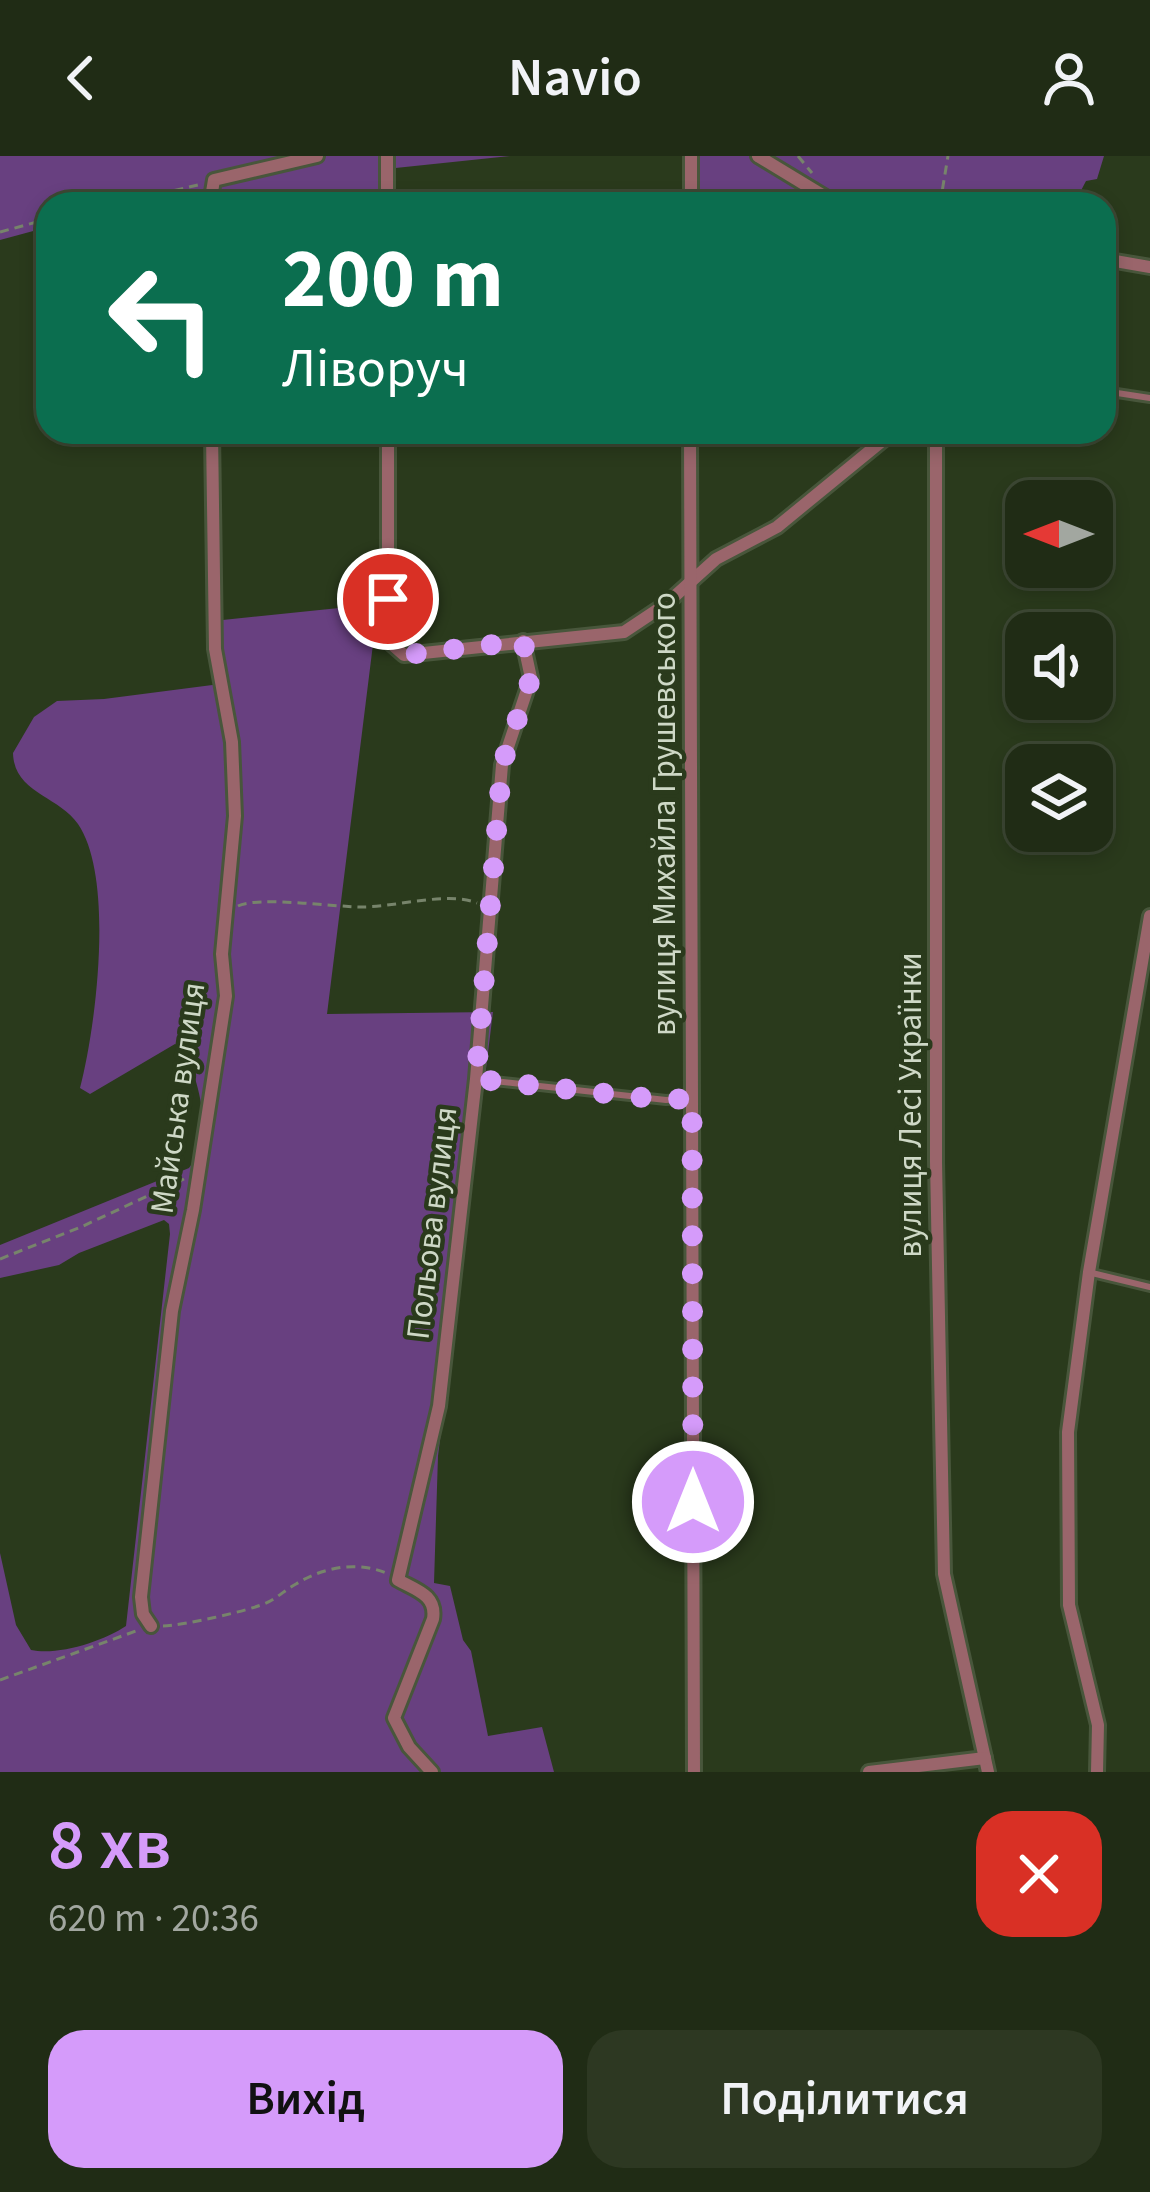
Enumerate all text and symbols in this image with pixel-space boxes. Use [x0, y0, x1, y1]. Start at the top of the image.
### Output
text: Navio [508, 40, 642, 117]
icon: back [48, 45, 114, 111]
icon: person [1036, 45, 1102, 111]
text: 200 m [282, 220, 504, 340]
icon: left [84, 240, 240, 396]
text: Ліворуч [282, 331, 469, 408]
north arrow [1005, 480, 1113, 588]
map controls [1005, 480, 1113, 852]
pin [337, 548, 439, 650]
icon: arrive [355, 566, 421, 632]
street label: вулиця Михайла Грушевського [641, 592, 688, 1036]
button: sound [1005, 612, 1113, 720]
button: layers [1005, 744, 1113, 852]
street label: вулиця Лесі Українки [887, 952, 934, 1258]
street label: Майська вулиця [139, 979, 217, 1217]
street label: Польова вулиця [394, 1104, 470, 1342]
position arrow [630, 1439, 756, 1565]
text: 8 хв [48, 1794, 171, 1897]
button: close [976, 1811, 1102, 1937]
text: 620 m · 20:36 [48, 1891, 259, 1947]
button: Вихід [48, 2030, 563, 2168]
button: Поділитися [587, 2030, 1102, 2168]

